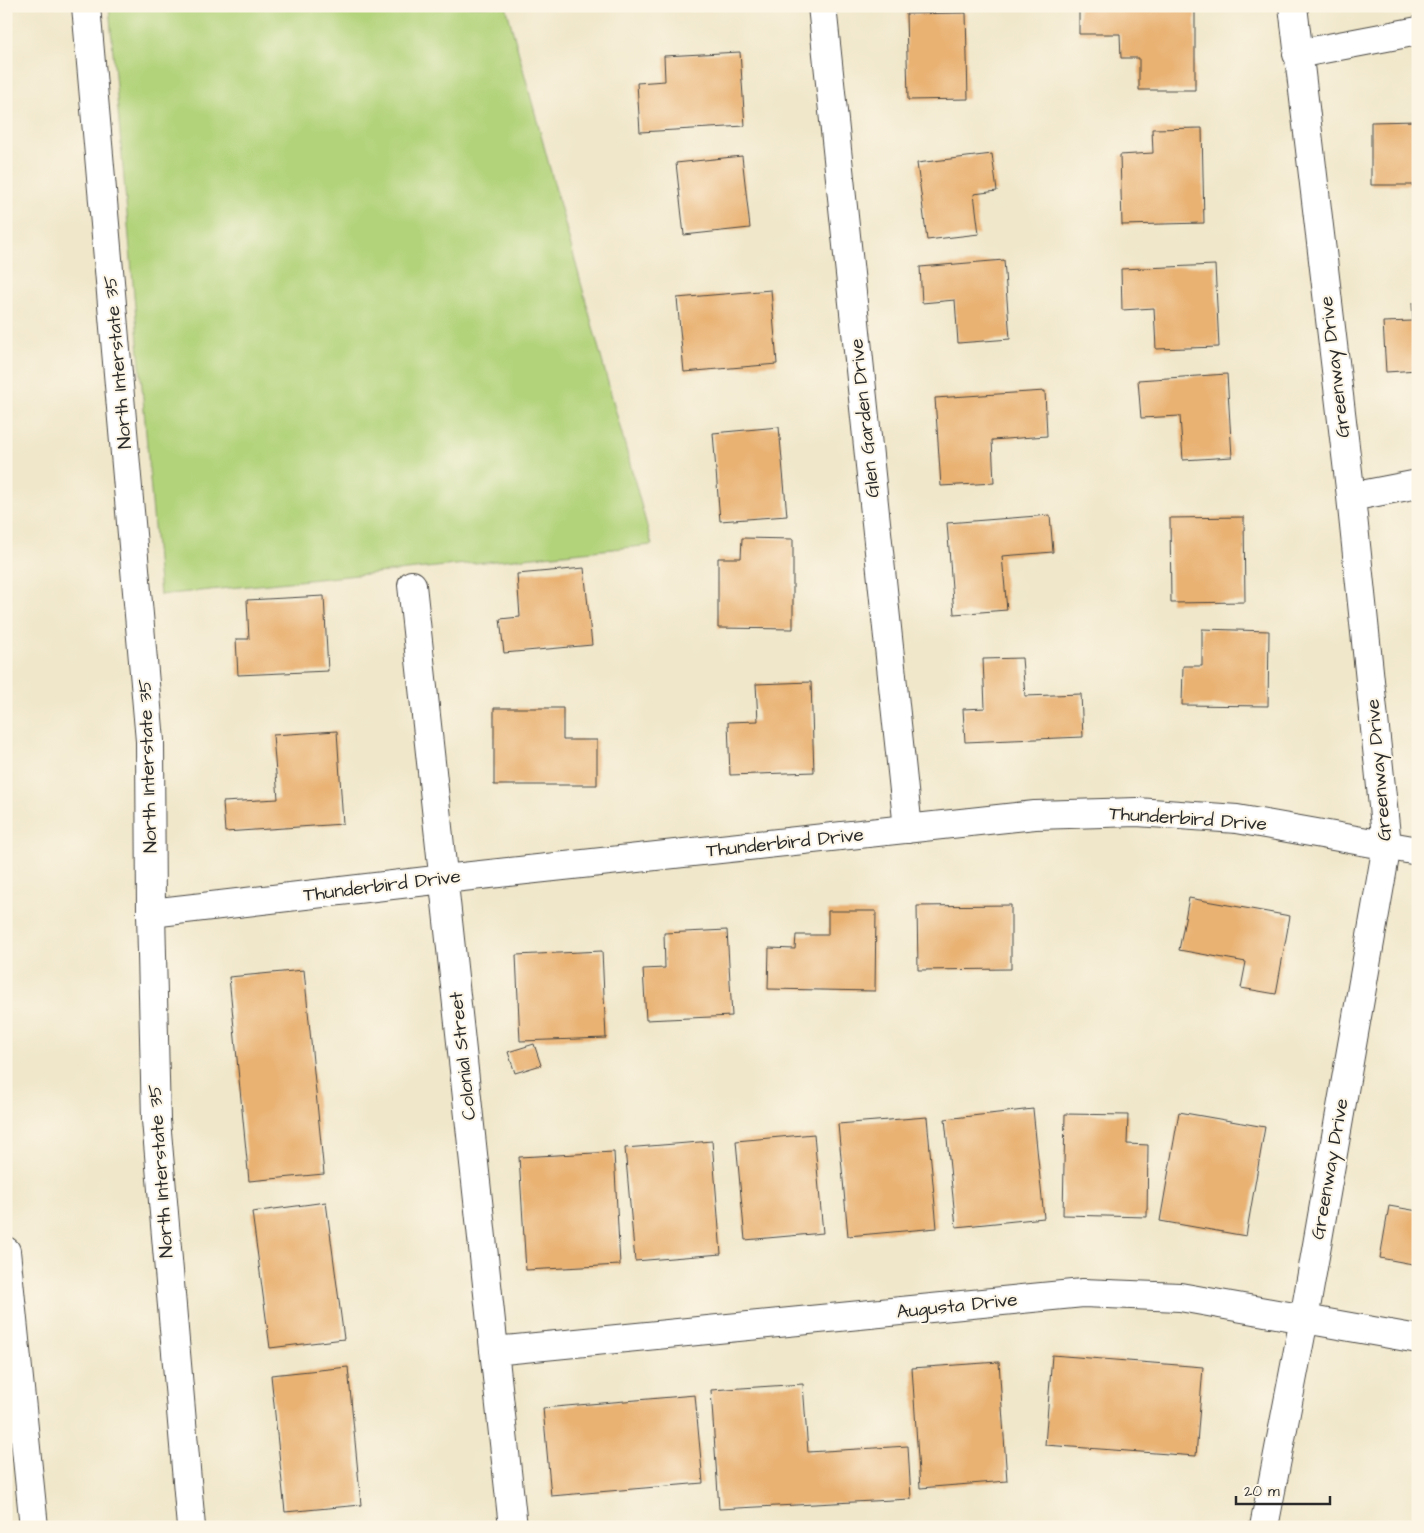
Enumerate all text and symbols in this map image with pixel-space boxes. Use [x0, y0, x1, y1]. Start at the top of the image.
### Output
street label: North Interstate 35 [97, 274, 139, 450]
street label: Greenway Drive [1313, 294, 1358, 439]
street label: Glen Garden Drive [843, 337, 887, 499]
street label: North Interstate 35 [131, 678, 165, 854]
street label: Greenway Drive [1359, 698, 1400, 842]
street label: Thunderbird Drive [1108, 800, 1268, 838]
street label: Thunderbird Drive [705, 821, 865, 865]
street label: Thunderbird Drive [302, 863, 462, 909]
street label: Colonial Street [443, 990, 483, 1122]
street label: North Interstate 35 [141, 1083, 181, 1259]
street label: Greenway Drive [1304, 1096, 1357, 1242]
street label: Augusta Drive [895, 1286, 1019, 1327]
scale bar [1236, 1473, 1330, 1505]
text: 20 m [1244, 1481, 1280, 1502]

